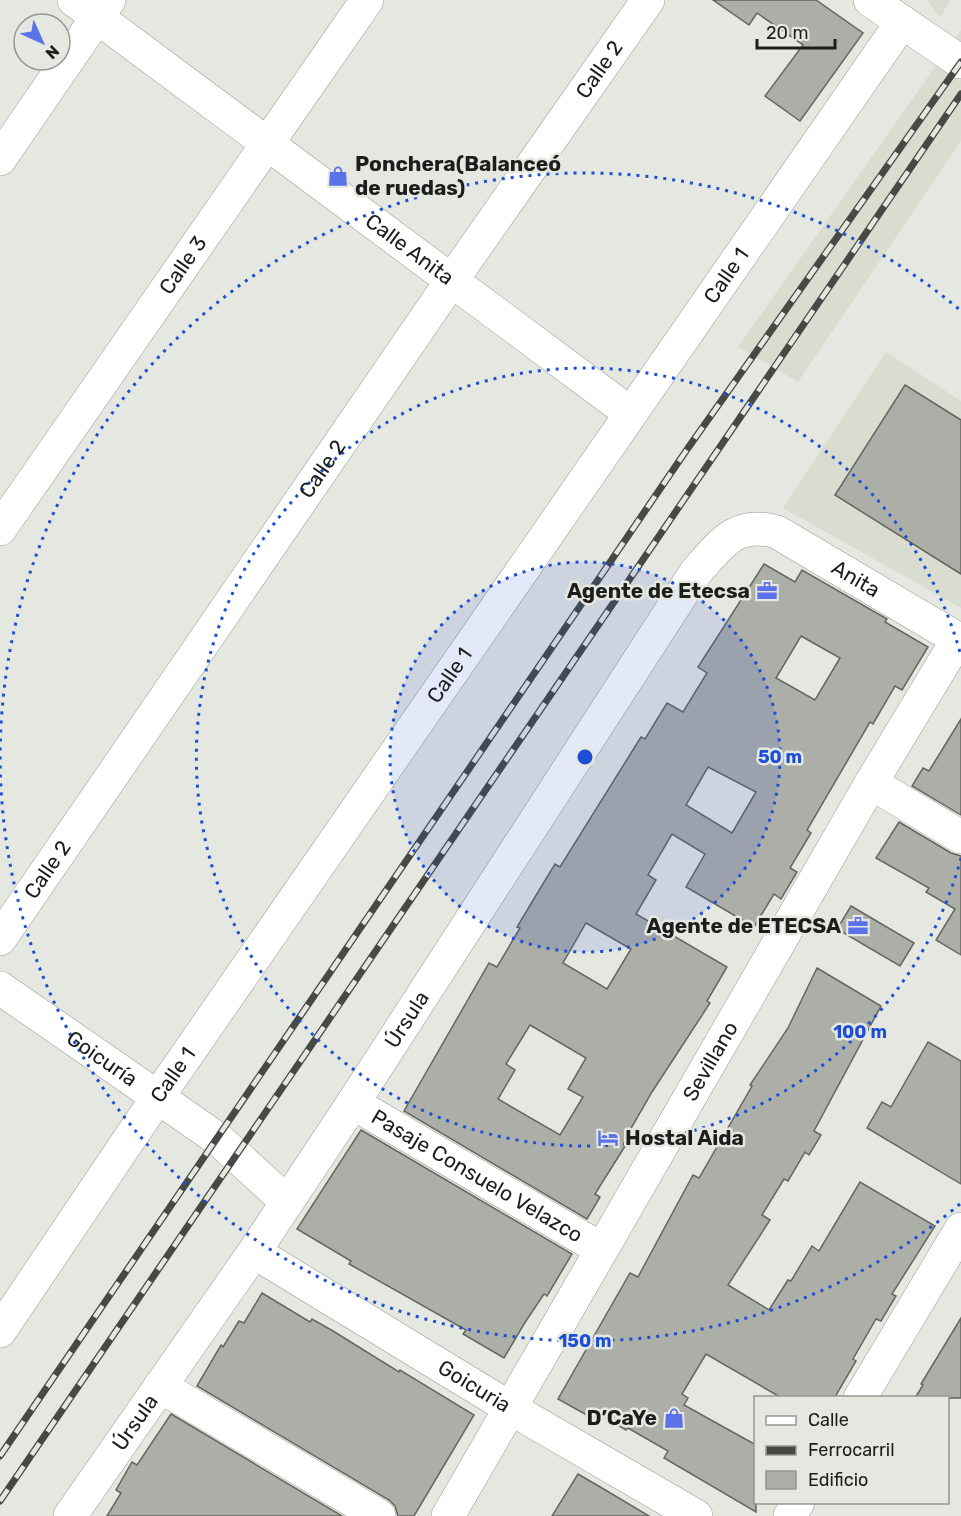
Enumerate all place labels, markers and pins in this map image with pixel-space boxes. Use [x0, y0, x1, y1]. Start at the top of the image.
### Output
place label: Ponchera(Balanceó de ruedas) [355, 151, 561, 200]
shop icon: Ponchera(Balanceó de ruedas) [326, 164, 350, 188]
place label: Agente de Etecsa [567, 578, 750, 603]
office icon: Agente de Etecsa [755, 579, 779, 603]
centre of rings [575, 747, 595, 767]
place label: Agente de ETECSA [647, 913, 841, 938]
office icon: Agente de ETECSA [846, 914, 870, 938]
place label: Hostal Aida [625, 1125, 744, 1150]
hotel icon: Hostal Aida [596, 1126, 620, 1150]
place label: D’CaYe [586, 1405, 657, 1430]
shop icon: D’CaYe [662, 1406, 686, 1430]

